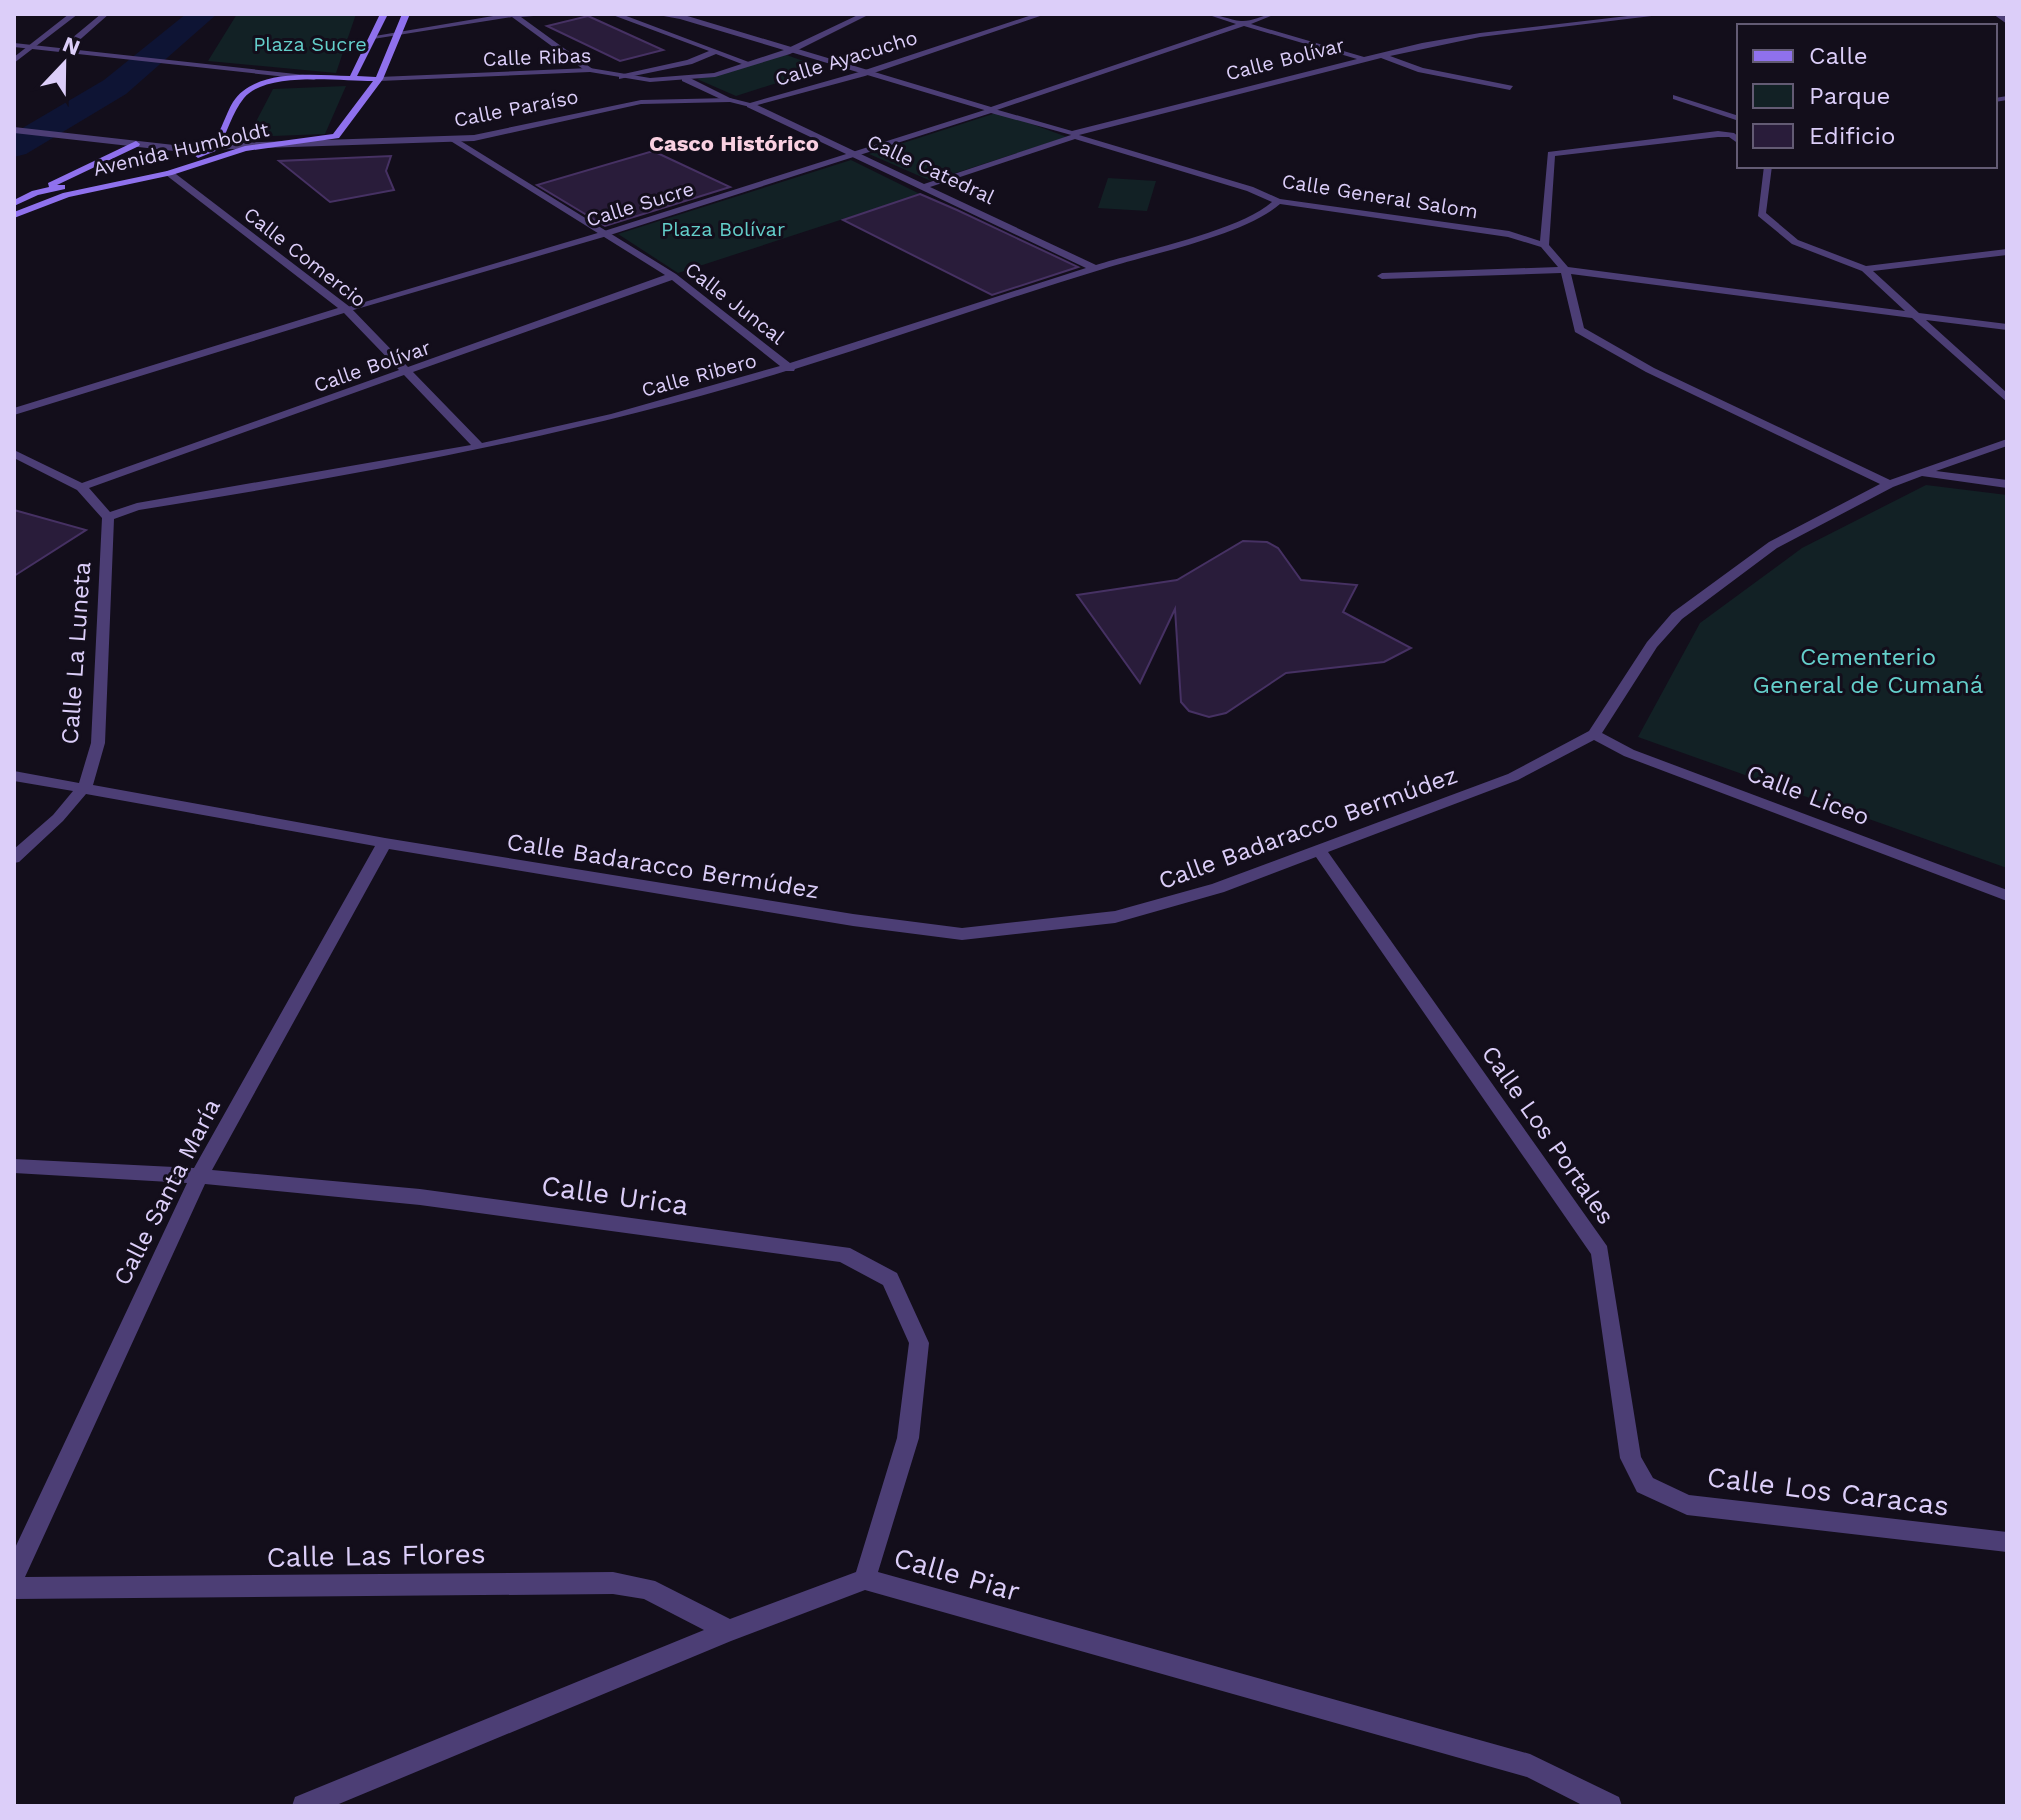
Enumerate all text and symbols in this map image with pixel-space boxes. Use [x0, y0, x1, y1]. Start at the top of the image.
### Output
north arrow [24, 24, 104, 104]
legend [1737, 24, 1997, 168]
street label: Calle Ayacucho [772, 25, 920, 91]
text: N [59, 31, 84, 61]
park label: Plaza Sucre [253, 32, 367, 56]
street label: Calle Bolívar [1223, 33, 1347, 85]
text: Calle [1809, 42, 1868, 70]
street label: Calle Ribas [482, 43, 592, 71]
text: Parque [1809, 82, 1890, 110]
street label: Calle Paraíso [452, 84, 580, 132]
street label: Avenida Humboldt [91, 117, 272, 181]
text: Edificio [1809, 122, 1895, 150]
street label: Calle Catedral [863, 129, 999, 209]
district label: Casco Histórico [649, 131, 819, 156]
street label: Calle General Salom [1280, 169, 1480, 223]
street label: Calle Sucre [583, 176, 697, 232]
street label: Calle Comercio [239, 202, 371, 312]
park label: Plaza Bolívar [661, 217, 785, 241]
street label: Calle Juncal [680, 257, 790, 349]
street label: Calle Bolívar [311, 335, 433, 397]
street label: Calle Ribero [639, 348, 759, 402]
street label: Calle La Luneta [56, 561, 96, 745]
park label: Cementerio General de Cumaná [1753, 643, 1983, 699]
street label: Calle Liceo [1743, 759, 1873, 831]
street label: Calle Badaracco Bermúdez [1155, 761, 1461, 895]
street label: Calle Badaracco Bermúdez [505, 827, 821, 905]
street label: Calle Los Portales [1476, 1040, 1620, 1230]
street label: Calle Santa María [108, 1094, 226, 1290]
street label: Calle Urica [539, 1169, 691, 1222]
street label: Calle Los Caracas [1705, 1460, 1951, 1523]
street label: Calle Las Flores [266, 1537, 486, 1574]
street label: Calle Piar [890, 1541, 1024, 1608]

